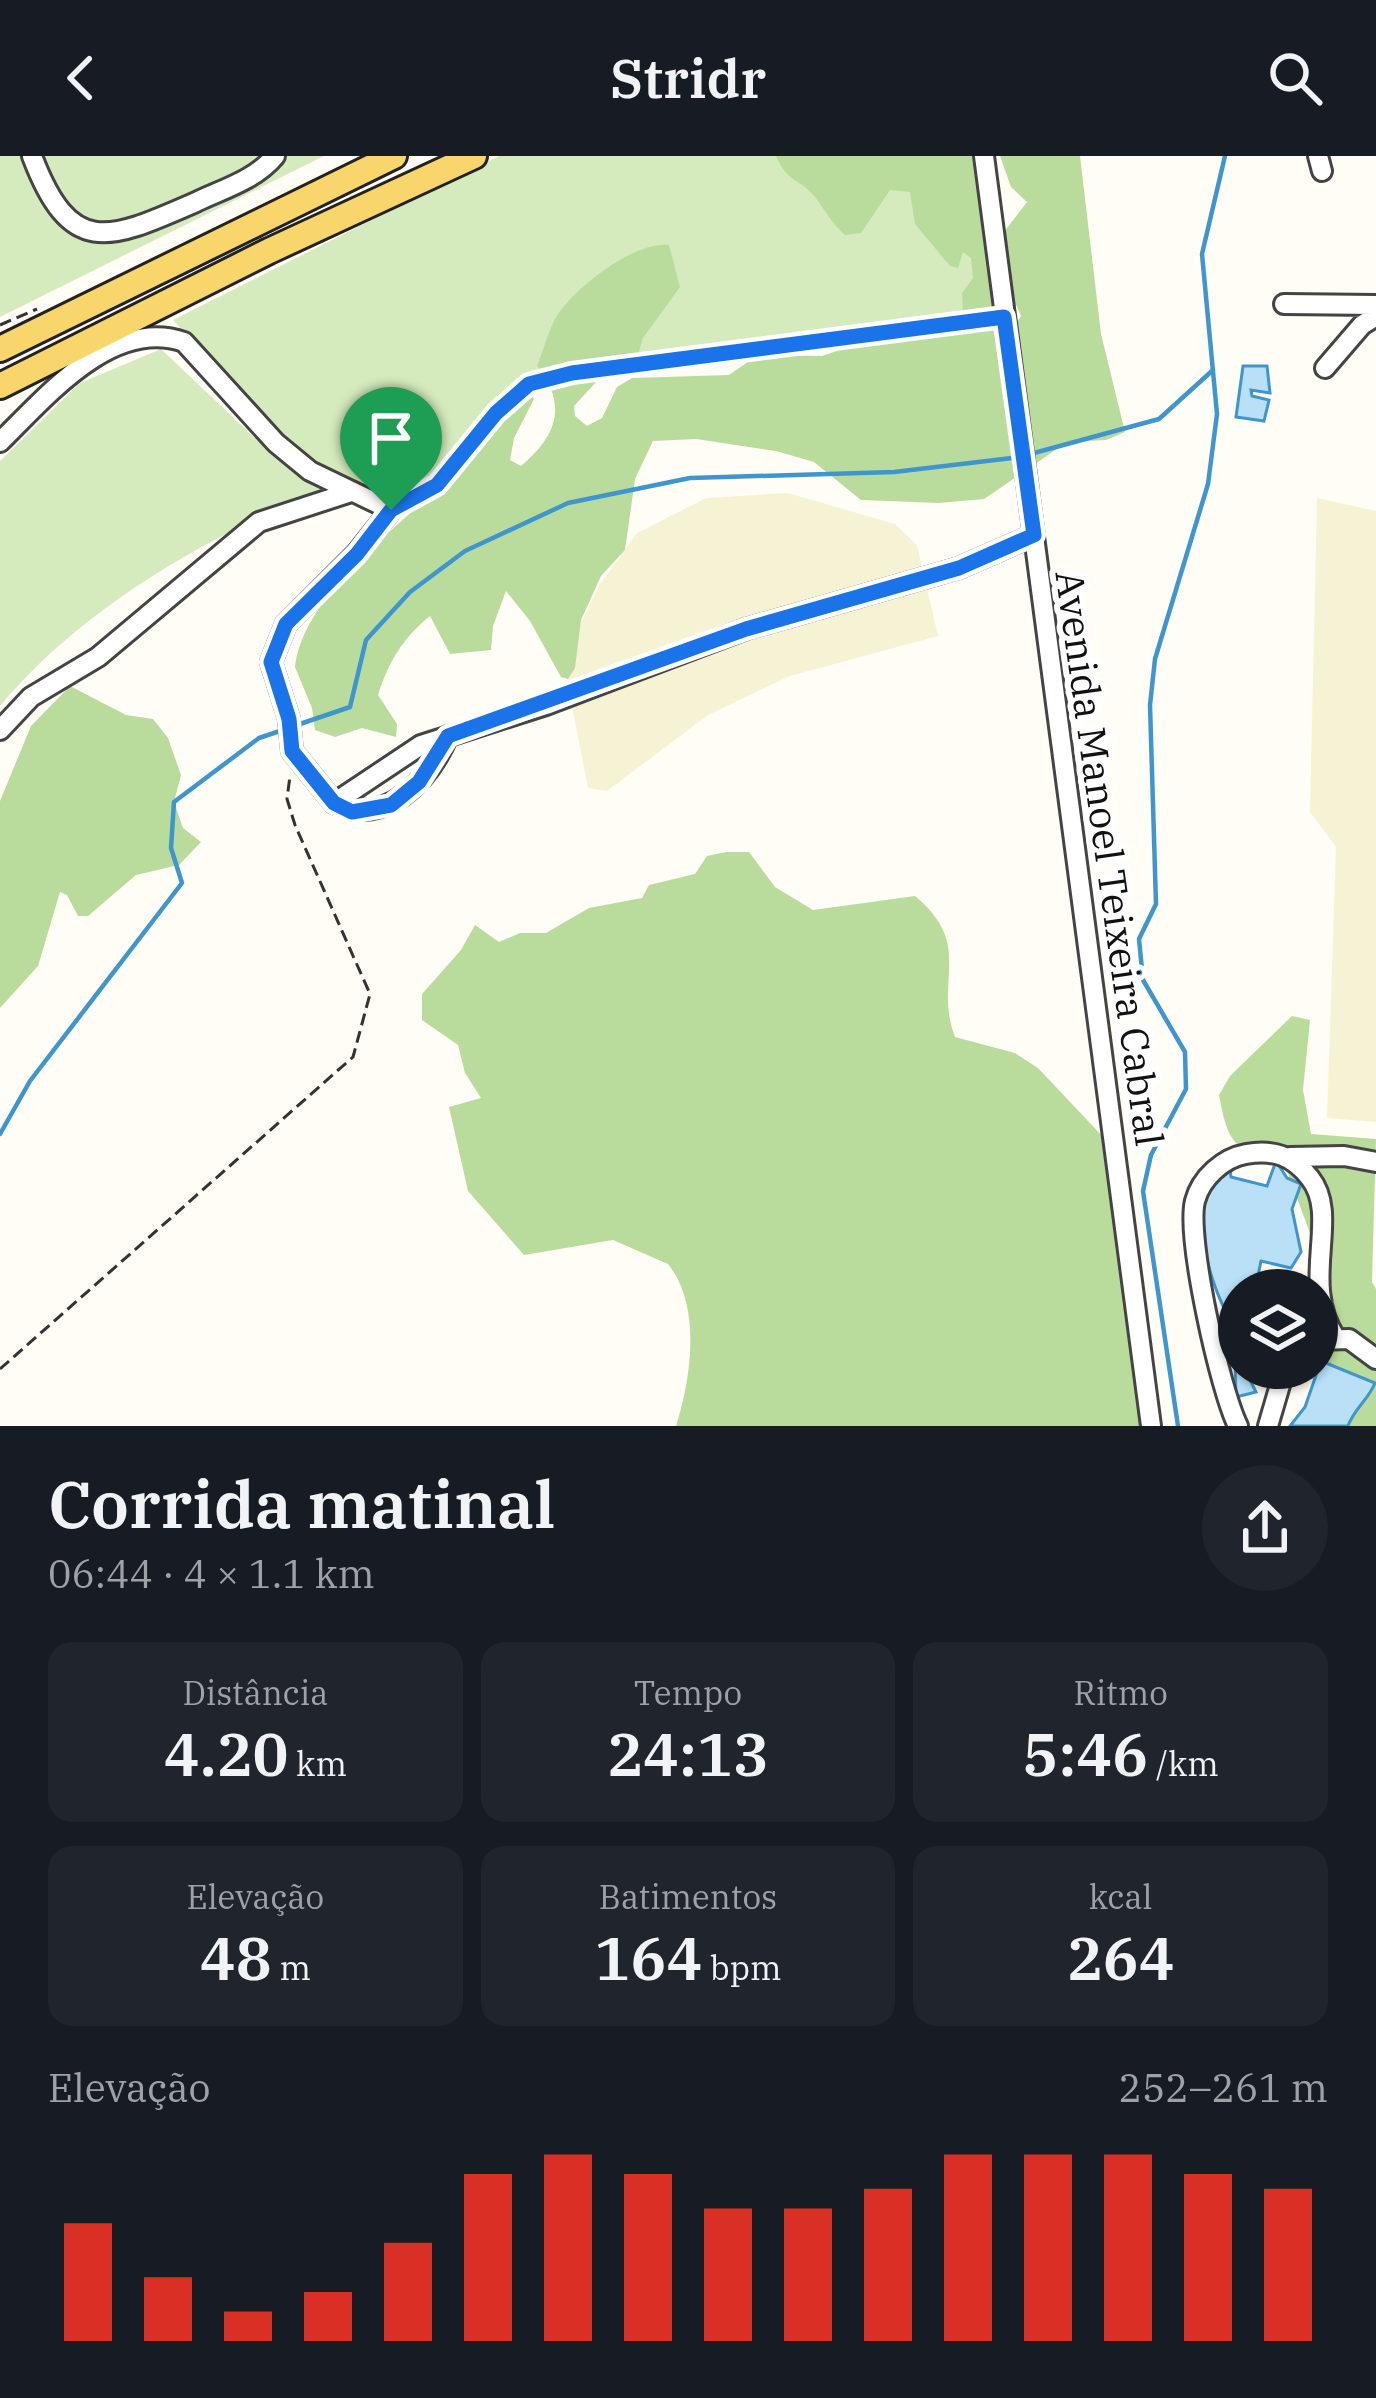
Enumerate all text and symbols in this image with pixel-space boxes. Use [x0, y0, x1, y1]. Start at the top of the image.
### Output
text: Stridr [610, 43, 766, 113]
icon: back [48, 45, 114, 111]
icon: search [1262, 45, 1328, 111]
pin [340, 387, 442, 510]
icon: arrive [358, 405, 424, 471]
street label: Avenida Manoel Teixeira Cabral [1044, 567, 1176, 1149]
map controls [1218, 1269, 1338, 1389]
button: layers [1218, 1269, 1338, 1389]
text: Corrida matinal [48, 1460, 555, 1546]
button: share [1202, 1465, 1328, 1591]
text: 06:44 · 4 × 1.1 km [48, 1548, 375, 1599]
text: Distância [182, 1671, 328, 1714]
text: Tempo [634, 1671, 742, 1714]
text: Ritmo [1074, 1671, 1168, 1714]
text: 4.20 [164, 1714, 288, 1793]
text: 24:13 [607, 1714, 769, 1793]
text: 5:46 [1022, 1714, 1148, 1793]
text: km [288, 1742, 347, 1785]
text: /km [1148, 1742, 1219, 1785]
text: Elevação [187, 1875, 324, 1918]
text: Batimentos [599, 1875, 777, 1918]
text: kcal [1089, 1875, 1152, 1918]
text: 48 [200, 1918, 272, 1997]
text: 164 [594, 1918, 702, 1997]
text: 264 [1067, 1918, 1175, 1997]
text: m [272, 1946, 311, 1989]
text: bpm [702, 1946, 782, 1989]
text: Elevação [48, 2062, 211, 2113]
text: 252–261 m [1118, 2062, 1328, 2113]

